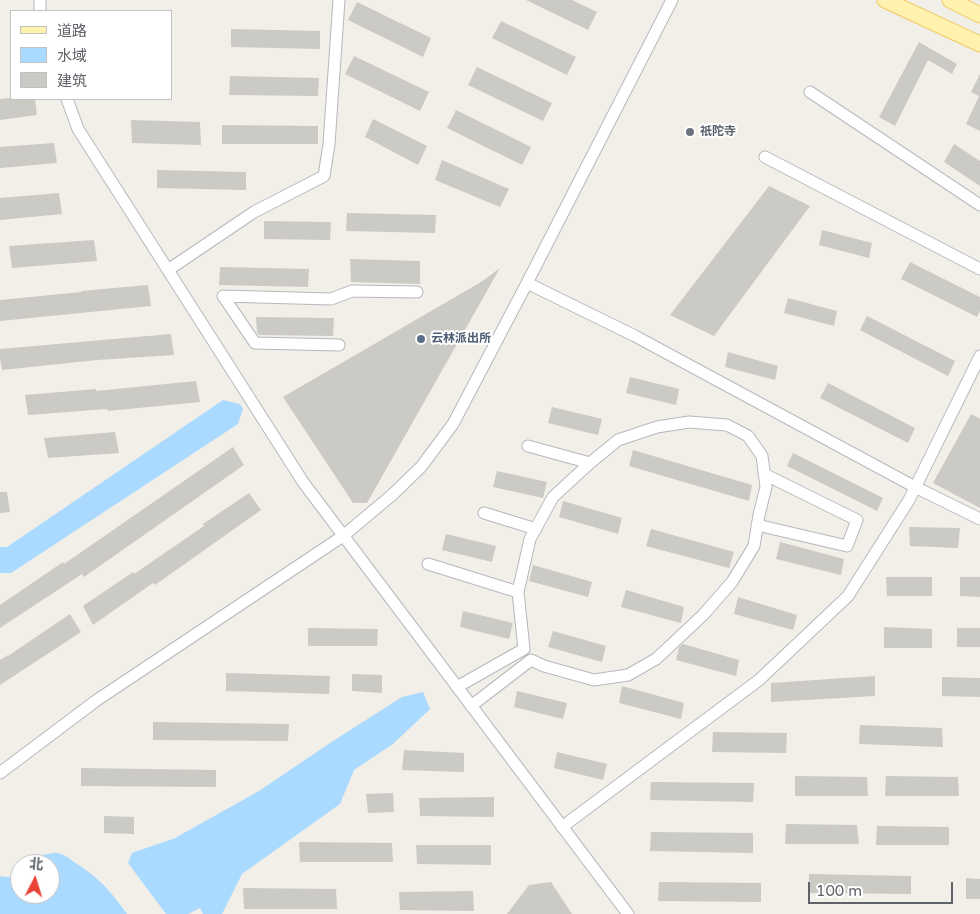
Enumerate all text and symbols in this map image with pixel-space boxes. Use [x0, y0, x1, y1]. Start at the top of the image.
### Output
legend [10, 10, 172, 100]
text: 道路 [57, 22, 87, 40]
text: 水域 [57, 47, 87, 65]
text: 建筑 [57, 72, 87, 90]
place label: 祇陀寺 [700, 125, 736, 139]
marker: 祇陀寺 [684, 126, 696, 138]
place label: 云林派出所 [431, 332, 491, 346]
marker: 云林派出所 [415, 333, 427, 345]
north arrow [10, 854, 60, 904]
text: 北 [29, 855, 44, 874]
scale bar [810, 872, 955, 904]
text: 100 m [816, 882, 862, 900]

